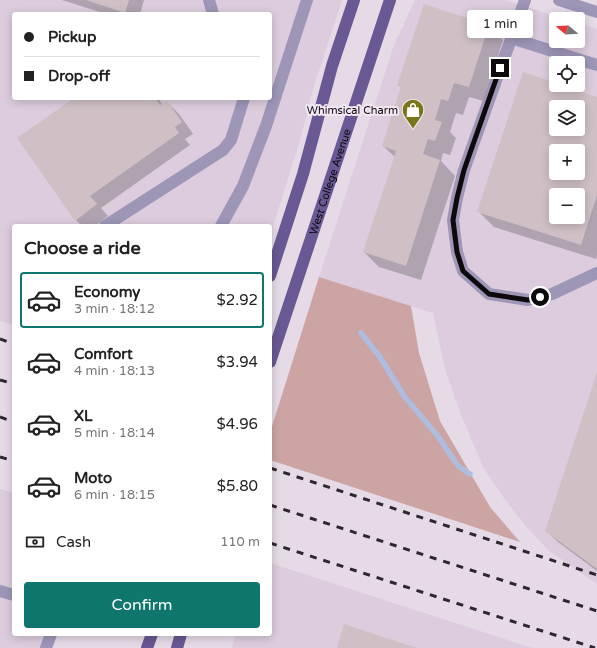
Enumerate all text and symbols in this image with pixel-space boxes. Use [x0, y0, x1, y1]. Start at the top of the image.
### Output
callout: 1 min [467, 10, 533, 38]
north arrow [549, 12, 585, 48]
map controls [549, 12, 585, 224]
text: 1 min [483, 16, 517, 32]
text: Pickup [48, 28, 96, 46]
button: locate [549, 56, 585, 92]
route end [491, 59, 509, 77]
text: Drop-off [48, 67, 110, 85]
shop icon: Whimsical Charm [400, 97, 426, 130]
button: layers [549, 100, 585, 136]
place label: Whimsical Charm [307, 104, 398, 117]
street label: West College Avenue [307, 127, 354, 236]
button: + [549, 144, 585, 180]
button: − [549, 188, 585, 224]
text: Choose a ride [24, 237, 141, 259]
icon: car [26, 282, 62, 318]
text: Economy [74, 283, 140, 301]
route start [531, 288, 549, 306]
text: $2.92 [217, 291, 258, 309]
text: 3 min · 18:12 [74, 301, 155, 317]
icon: car [26, 344, 62, 380]
text: Comfort [74, 345, 133, 363]
text: $3.94 [217, 353, 258, 371]
text: 4 min · 18:13 [74, 363, 155, 379]
icon: car [26, 406, 62, 442]
text: XL [74, 407, 93, 425]
text: $4.96 [217, 415, 258, 433]
text: 5 min · 18:14 [74, 425, 155, 441]
icon: car [26, 468, 62, 504]
text: Moto [74, 469, 112, 487]
text: $5.80 [217, 477, 258, 495]
text: 6 min · 18:15 [74, 487, 155, 503]
icon: cash [24, 531, 46, 553]
text: Cash [56, 533, 91, 551]
text: 110 m [220, 534, 260, 550]
button: Confirm [24, 582, 260, 628]

